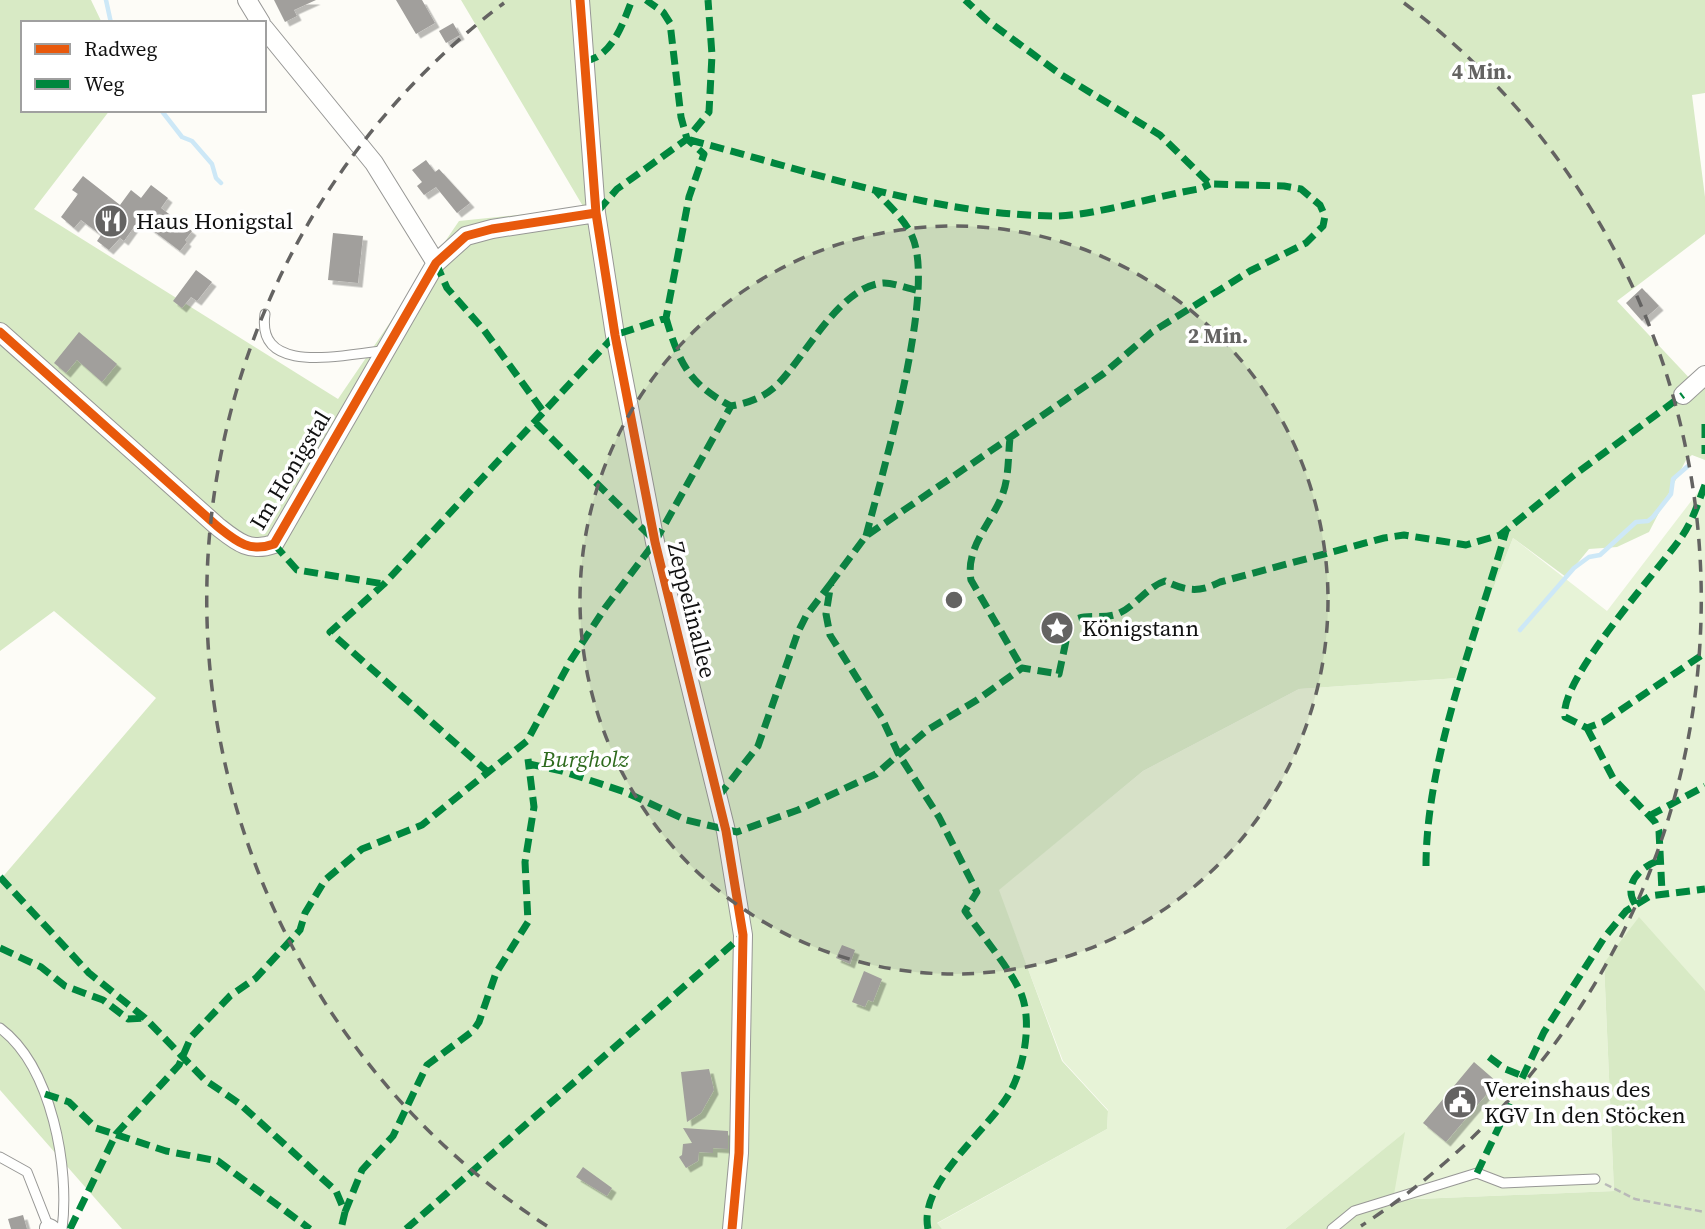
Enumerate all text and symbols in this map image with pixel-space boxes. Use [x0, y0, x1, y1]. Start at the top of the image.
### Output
legend [21, 21, 266, 112]
text: Radweg [84, 34, 157, 63]
text: 4 Min. [1452, 57, 1512, 86]
text: Weg [84, 69, 124, 98]
restaurant icon: Haus Honigstal [92, 202, 130, 240]
place label: Haus Honigstal [136, 205, 293, 237]
text: 2 Min. [1188, 321, 1248, 350]
street label: Im Honigstal [242, 404, 338, 536]
street label: Zeppelinallee [660, 539, 724, 681]
centre of rings [942, 588, 966, 612]
place icon: Königstann [1038, 609, 1076, 647]
place label: Königstann [1082, 612, 1199, 644]
park label: Burgholz [540, 743, 630, 775]
place label: Vereinshaus des KGV In den Stöcken [1484, 1073, 1686, 1131]
public building icon: Vereinshaus des KGV In den Stöcken [1441, 1083, 1479, 1121]

